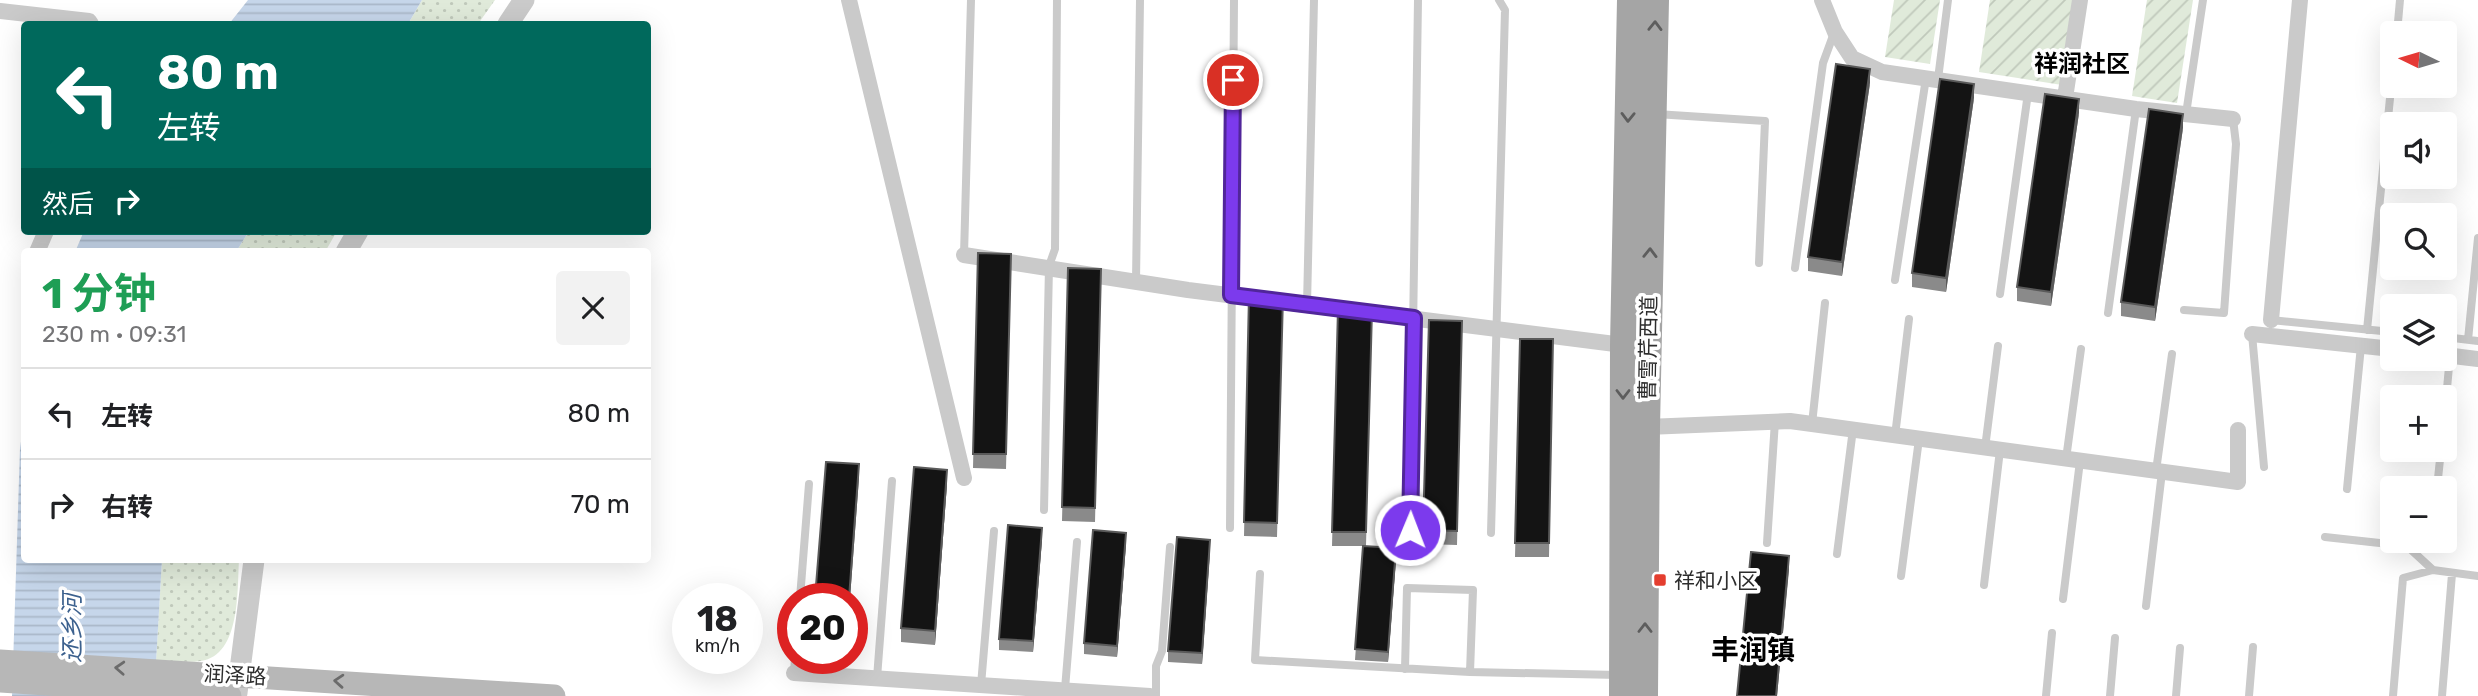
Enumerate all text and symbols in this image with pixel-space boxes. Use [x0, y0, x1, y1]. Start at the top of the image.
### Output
one-way arrow [1647, 20, 1663, 31]
north arrow [2380, 21, 2457, 98]
map controls [2380, 21, 2457, 553]
text: 80 m [157, 43, 279, 101]
icon: left [42, 49, 133, 140]
pin [1203, 50, 1263, 110]
district label: 祥润社区 [2034, 50, 2130, 78]
icon: arrive [1214, 61, 1252, 99]
text: 左转 [157, 109, 221, 147]
one-way arrow [1620, 112, 1635, 123]
button: sound [2380, 112, 2457, 189]
icon: right [108, 182, 146, 220]
text: 然后 [42, 189, 94, 220]
button: search [2380, 203, 2457, 280]
one-way arrow [1643, 248, 1658, 259]
text: 1 分钟 [42, 269, 156, 319]
button: close [556, 271, 630, 345]
button: layers [2380, 294, 2457, 371]
street label: 曹雪芹西道 [1635, 295, 1661, 401]
text: 230 m · 09:31 [42, 320, 186, 348]
button: + [2380, 385, 2457, 462]
one-way arrow [1615, 389, 1631, 399]
icon: left [42, 395, 80, 433]
text: 80 m [567, 398, 630, 429]
text: 左转 [101, 401, 153, 432]
button: − [2380, 476, 2457, 553]
icon: right [42, 486, 80, 524]
text: 70 m [571, 489, 630, 520]
text: 右转 [101, 492, 153, 523]
position arrow [1373, 493, 1447, 567]
place label: 祥和小区 [1674, 568, 1758, 593]
marker: 祥和小区 [1652, 572, 1668, 588]
speed limit sign: 20 [777, 583, 868, 674]
water label: 还乡河 [58, 590, 86, 663]
text: 18 [697, 598, 738, 640]
one-way arrow [1637, 622, 1653, 633]
district label: 丰润镇 [1711, 634, 1795, 667]
text: km/h [695, 635, 740, 657]
one-way arrow [114, 660, 125, 675]
street label: 润泽路 [203, 661, 267, 689]
one-way arrow [334, 674, 345, 689]

